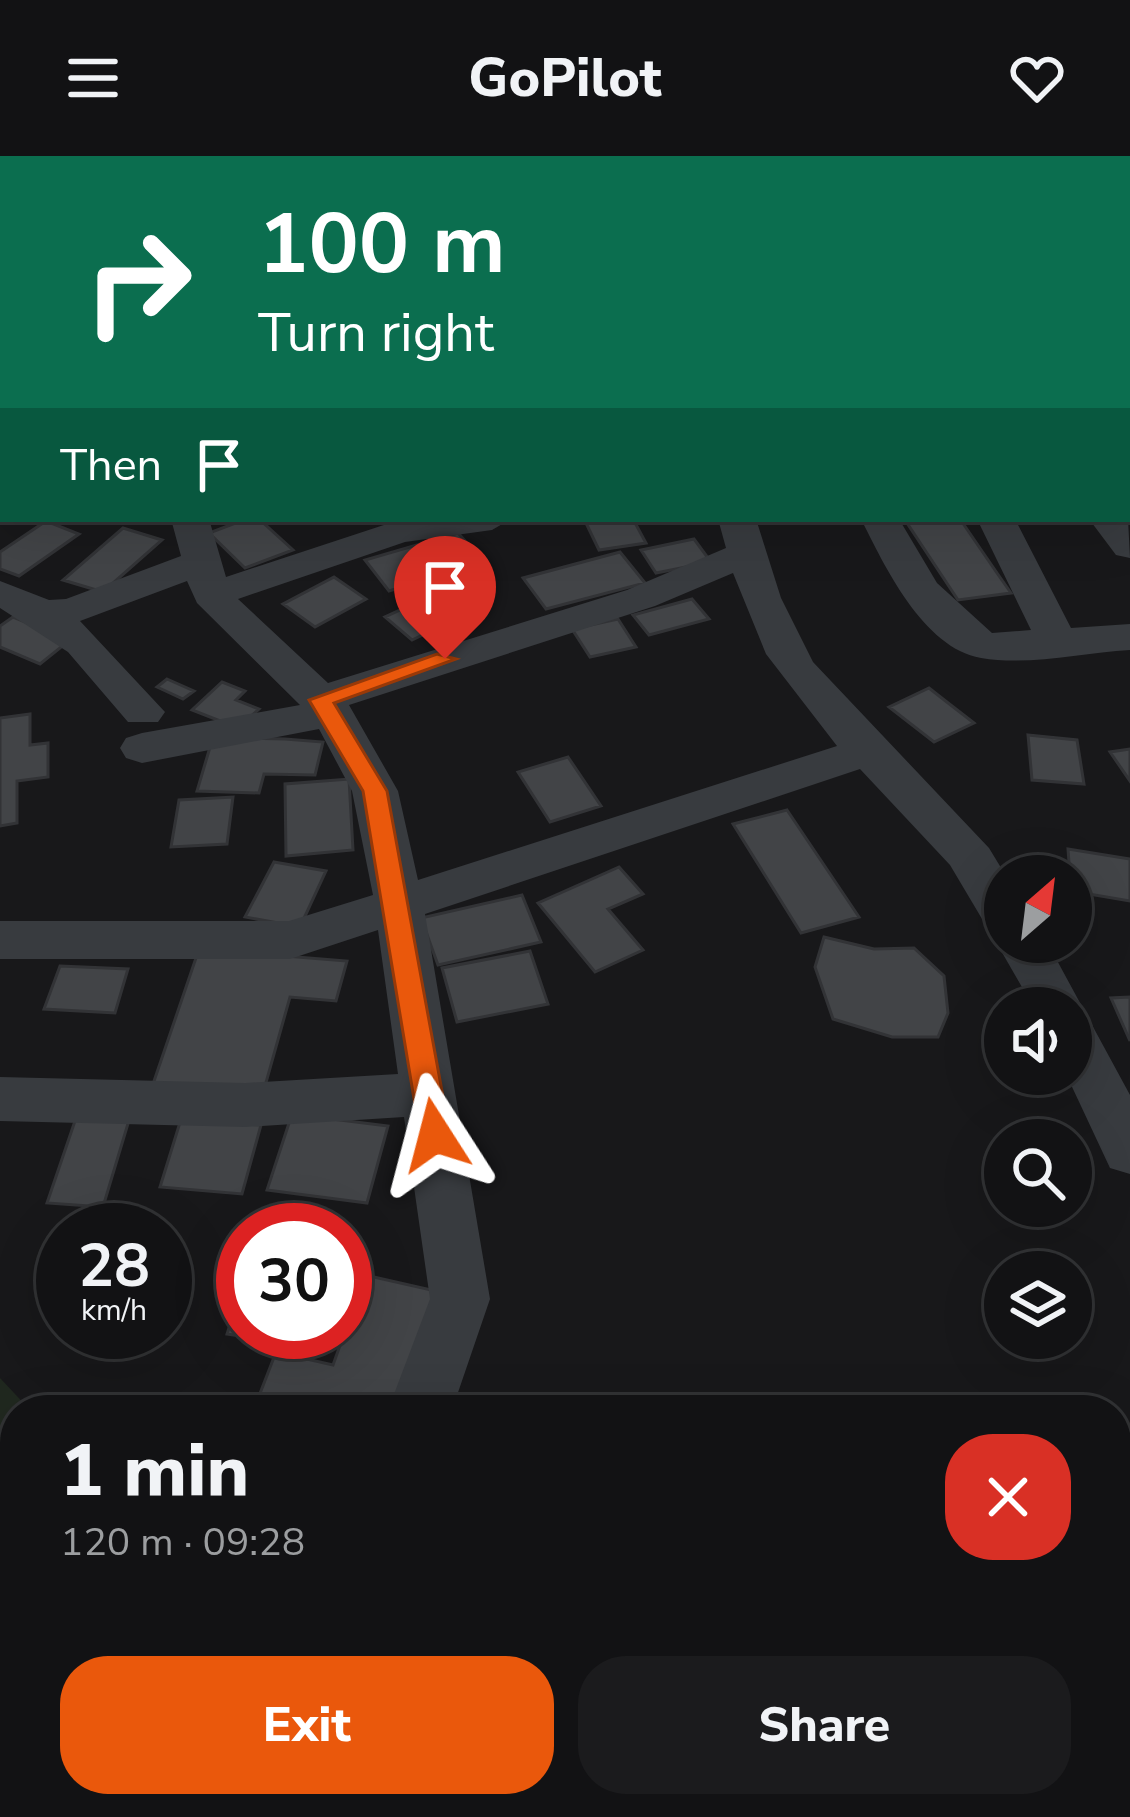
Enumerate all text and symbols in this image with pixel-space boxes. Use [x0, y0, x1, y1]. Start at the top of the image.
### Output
text: GoPilot [468, 41, 662, 115]
icon: menu [60, 45, 126, 111]
icon: heart [1004, 45, 1070, 111]
text: 100 m [258, 187, 506, 302]
icon: right [60, 204, 216, 360]
text: Turn right [258, 296, 494, 370]
icon: arrive [186, 432, 252, 498]
text: Then [60, 435, 162, 496]
pin [394, 536, 496, 659]
icon: arrive [412, 554, 478, 620]
north arrow [984, 855, 1092, 963]
map controls [984, 855, 1092, 1359]
button: sound [984, 987, 1092, 1095]
position arrow [372, 1072, 498, 1198]
button: search [984, 1119, 1092, 1227]
speed limit sign: 30 [216, 1203, 372, 1359]
text: 28 [78, 1225, 150, 1307]
button: layers [984, 1251, 1092, 1359]
text: km/h [81, 1290, 147, 1331]
text: 1 min [60, 1422, 249, 1520]
button: close [945, 1434, 1071, 1560]
text: 120 m · 09:28 [60, 1516, 305, 1569]
button: Exit [60, 1656, 554, 1794]
button: Share [578, 1656, 1071, 1794]

